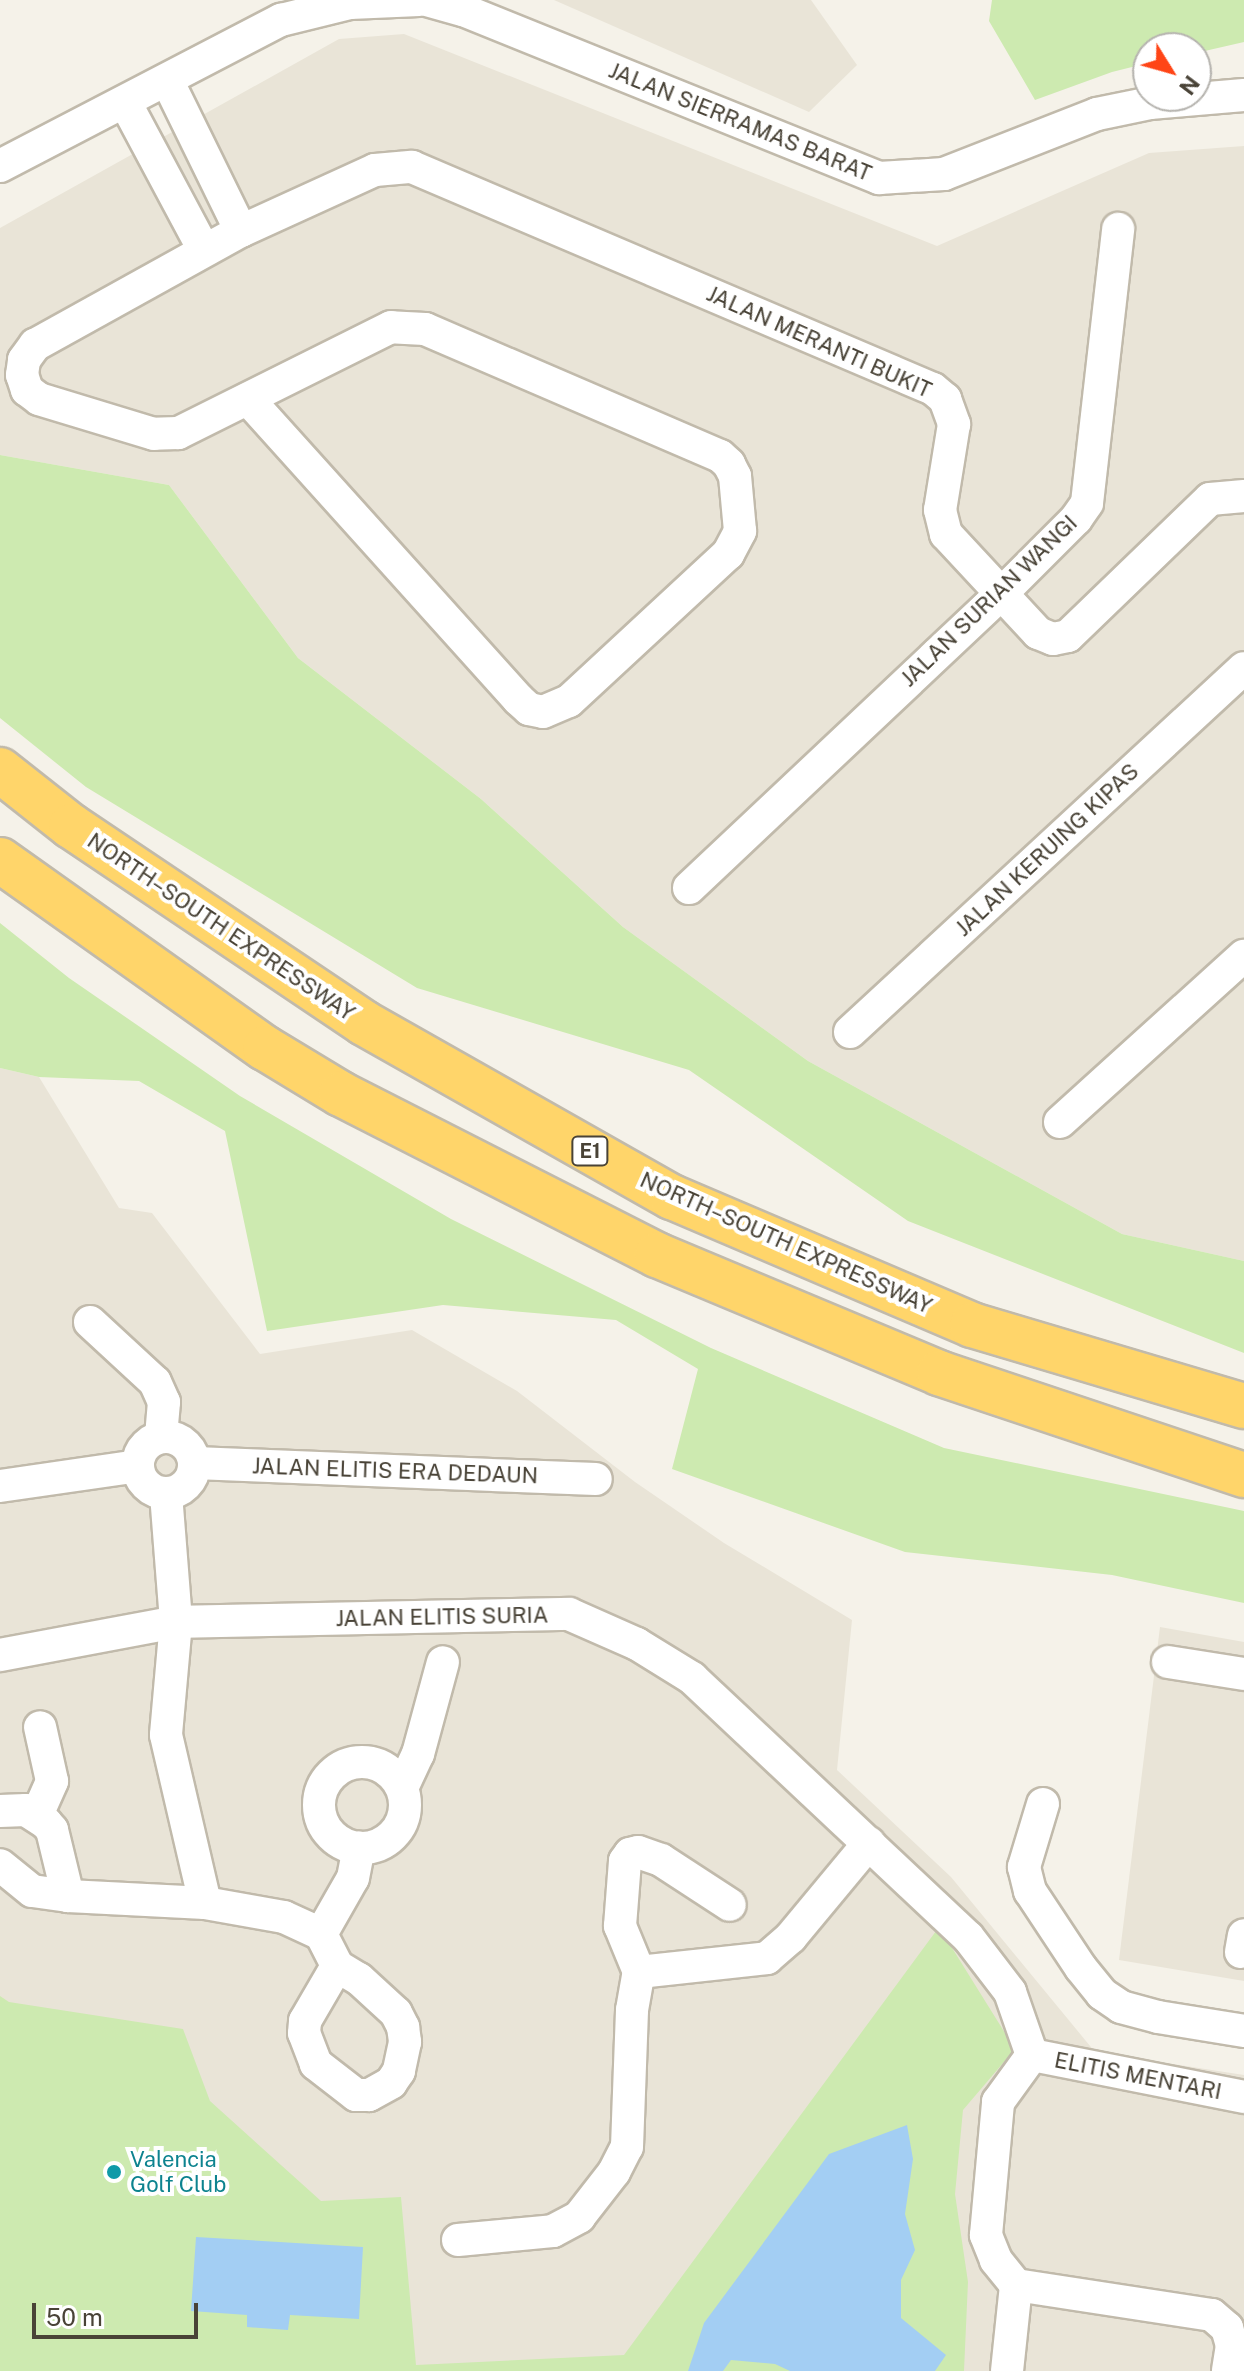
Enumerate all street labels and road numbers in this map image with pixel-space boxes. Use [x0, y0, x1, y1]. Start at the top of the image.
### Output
street label: JALAN SIERRAMAS BARAT [605, 57, 875, 187]
street label: JALAN MERANTI BUKIT [702, 280, 936, 404]
street label: JALAN SURIAN WANGI [895, 510, 1083, 692]
street label: JALAN KERUING KIPAS [950, 758, 1144, 942]
street label: NORTH–SOUTH EXPRESSWAY [82, 827, 360, 1027]
road number: E1 [570, 1135, 610, 1167]
street label: NORTH–SOUTH EXPRESSWAY [636, 1167, 936, 1319]
street label: JALAN ELITIS ERA DEDAUN [251, 1453, 539, 1489]
street label: JALAN ELITIS SURIA [335, 1602, 549, 1632]
street label: ELITIS MENTARI [1052, 2047, 1224, 2105]

